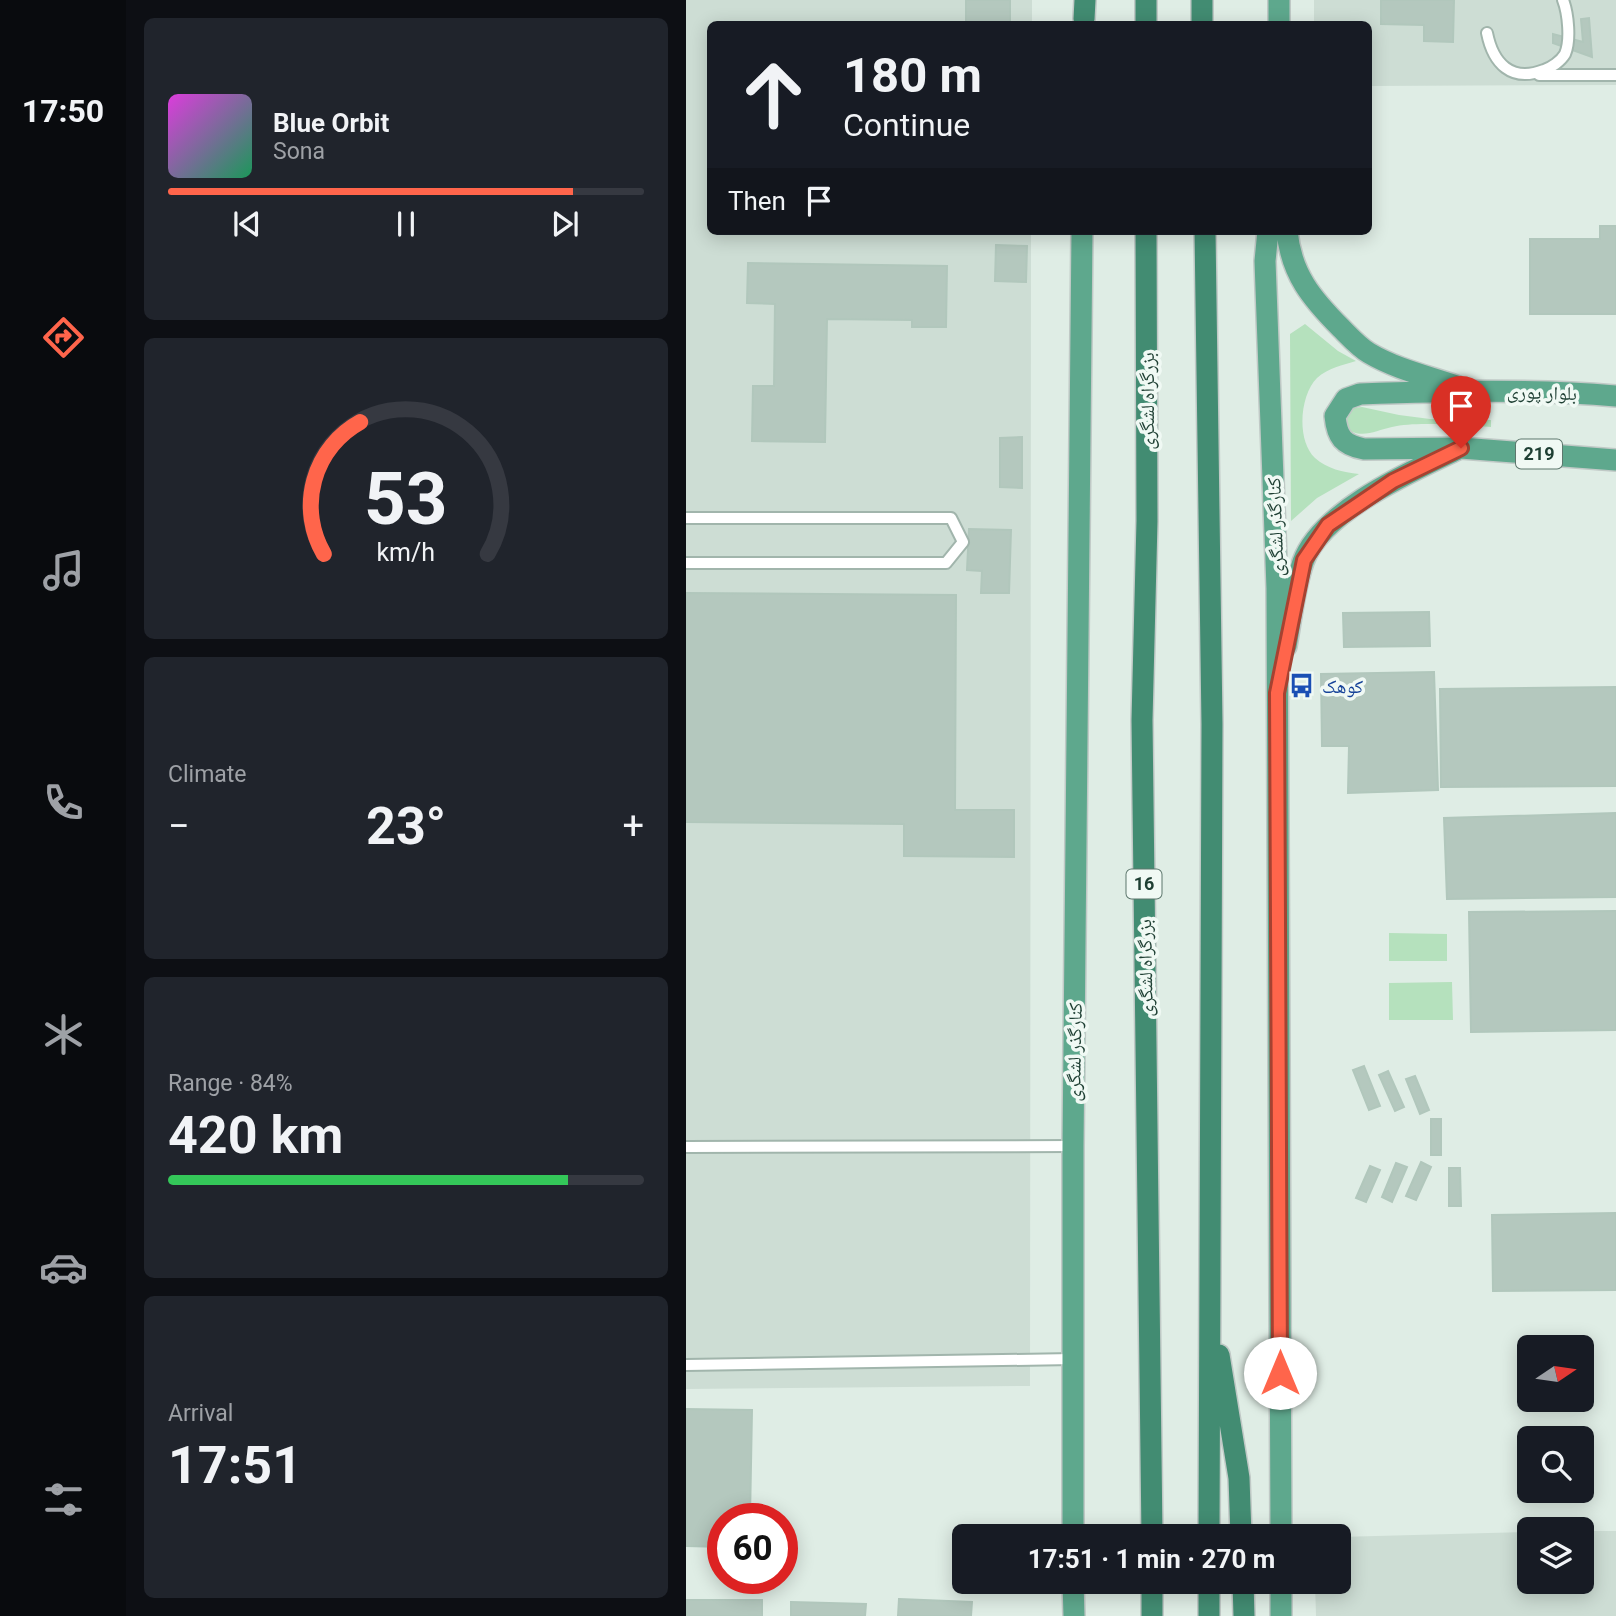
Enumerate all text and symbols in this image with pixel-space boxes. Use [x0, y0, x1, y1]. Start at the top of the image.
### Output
text: 180 m [843, 47, 982, 104]
icon: ahead [728, 49, 819, 140]
text: 17:50 [22, 92, 104, 130]
text: Continue [843, 106, 970, 144]
text: Blue Orbit [273, 108, 389, 138]
text: Sona [273, 138, 325, 165]
icon: arrive [800, 182, 838, 220]
text: Then [728, 186, 786, 216]
icon: previous [228, 205, 266, 243]
icon: pause [387, 205, 425, 243]
icon: next [546, 205, 584, 243]
icon: directions [39, 313, 88, 362]
street label: بزرگراه لشگری [1136, 352, 1159, 450]
pin [1431, 376, 1491, 448]
street label: بلوار پوری [1507, 380, 1577, 405]
icon: arrive [1442, 387, 1480, 425]
road number: 219 [1516, 440, 1562, 468]
text: 53 [364, 457, 448, 543]
street label: کنارگذر لشگری [1262, 477, 1289, 577]
text: km/h [377, 538, 435, 567]
icon: music [39, 546, 88, 595]
bus stop icon: کوهک [1288, 672, 1316, 700]
place label: کوهک [1322, 675, 1363, 698]
text: Climate [168, 761, 247, 788]
icon: phone [39, 778, 88, 827]
text: 23° [366, 796, 446, 857]
text: − [168, 804, 190, 848]
text: + [622, 804, 644, 848]
road number: 16 [1126, 870, 1162, 898]
street label: بزرگراه لشگری [1133, 919, 1158, 1017]
street label: کنارگذر لشگری [1062, 1002, 1087, 1102]
icon: climate [39, 1010, 88, 1059]
text: Range · 84% [168, 1070, 293, 1097]
text: 420 km [168, 1105, 343, 1166]
icon: car [39, 1243, 88, 1292]
north arrow [1517, 1335, 1594, 1412]
map controls [1517, 1335, 1594, 1594]
position arrow [1243, 1336, 1317, 1410]
text: Arrival [168, 1400, 233, 1427]
button: search [1517, 1426, 1594, 1503]
text: 17:51 [168, 1435, 302, 1496]
icon: filters [39, 1475, 88, 1524]
speed limit sign: 60 [707, 1503, 798, 1594]
button: layers [1517, 1517, 1594, 1594]
text: 17:51 · 1 min · 270 m [1028, 1544, 1275, 1574]

